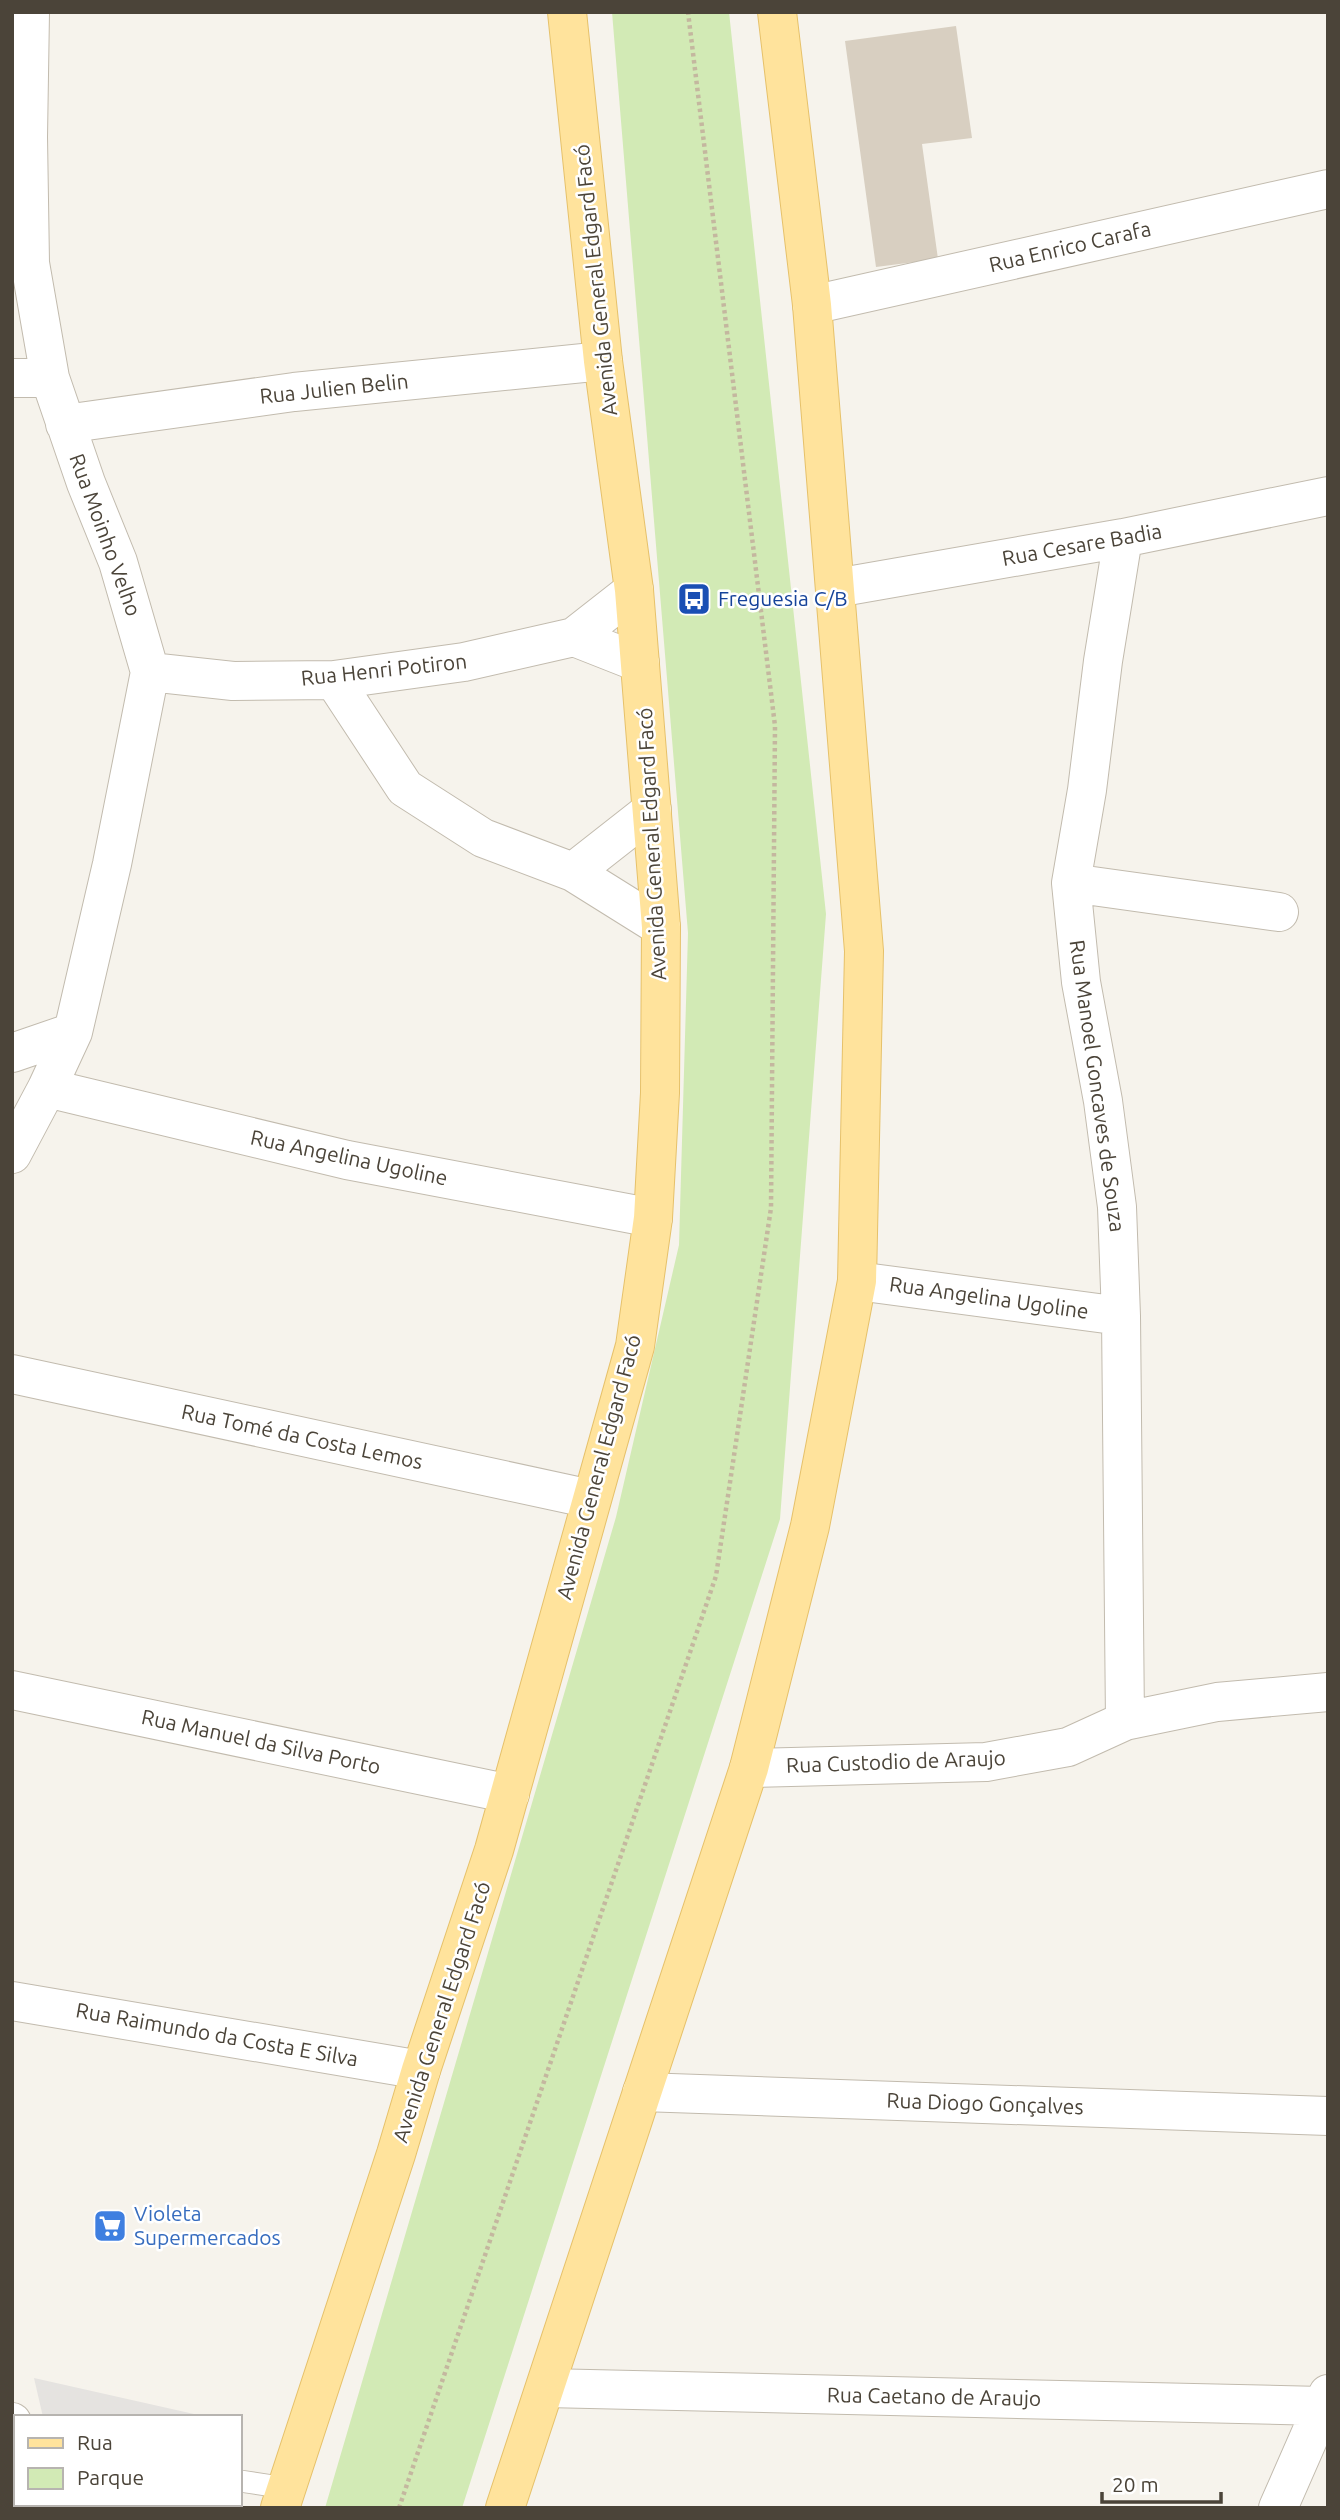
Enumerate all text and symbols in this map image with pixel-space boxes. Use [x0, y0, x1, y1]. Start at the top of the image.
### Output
street label: Avenida General Edgard Facó [569, 143, 621, 417]
street label: Rua Enrico Carafa [986, 216, 1153, 276]
street label: Rua Julien Belin [258, 368, 410, 408]
street label: Rua Moinho Velho [65, 450, 147, 619]
street label: Rua Cesare Badia [1000, 518, 1164, 570]
bus stop icon: Freguesia C/B [675, 580, 713, 618]
place label: Freguesia C/B [718, 586, 848, 610]
street label: Rua Henri Potiron [300, 648, 468, 690]
street label: Avenida General Edgard Facó [632, 707, 670, 981]
street label: Rua Manoel Goncaves de Souza [1066, 938, 1130, 1233]
street label: Rua Angelina Ugoline [248, 1124, 450, 1190]
street label: Rua Angelina Ugoline [888, 1271, 1090, 1323]
street label: Avenida General Edgard Facó [551, 1332, 645, 1602]
street label: Rua Tomé da Costa Lemos [179, 1399, 425, 1473]
street label: Rua Manuel da Silva Porto [139, 1704, 383, 1778]
street label: Rua Custodio de Araujo [786, 1745, 1006, 1777]
street label: Avenida General Edgard Facó [387, 1878, 495, 2145]
street label: Rua Raimundo da Costa E Silva [74, 1997, 360, 2071]
street label: Rua Diogo Gonçalves [886, 2088, 1084, 2118]
place label: Violeta Supermercados [134, 2201, 281, 2249]
supermarket icon: Violeta Supermercados [91, 2207, 129, 2245]
street label: Rua Caetano de Araujo [827, 2382, 1041, 2410]
legend [14, 2415, 242, 2506]
text: Rua [77, 2430, 113, 2454]
scale bar [1102, 2460, 1221, 2504]
text: Parque [77, 2465, 144, 2489]
text: 20 m [1112, 2472, 1159, 2496]

